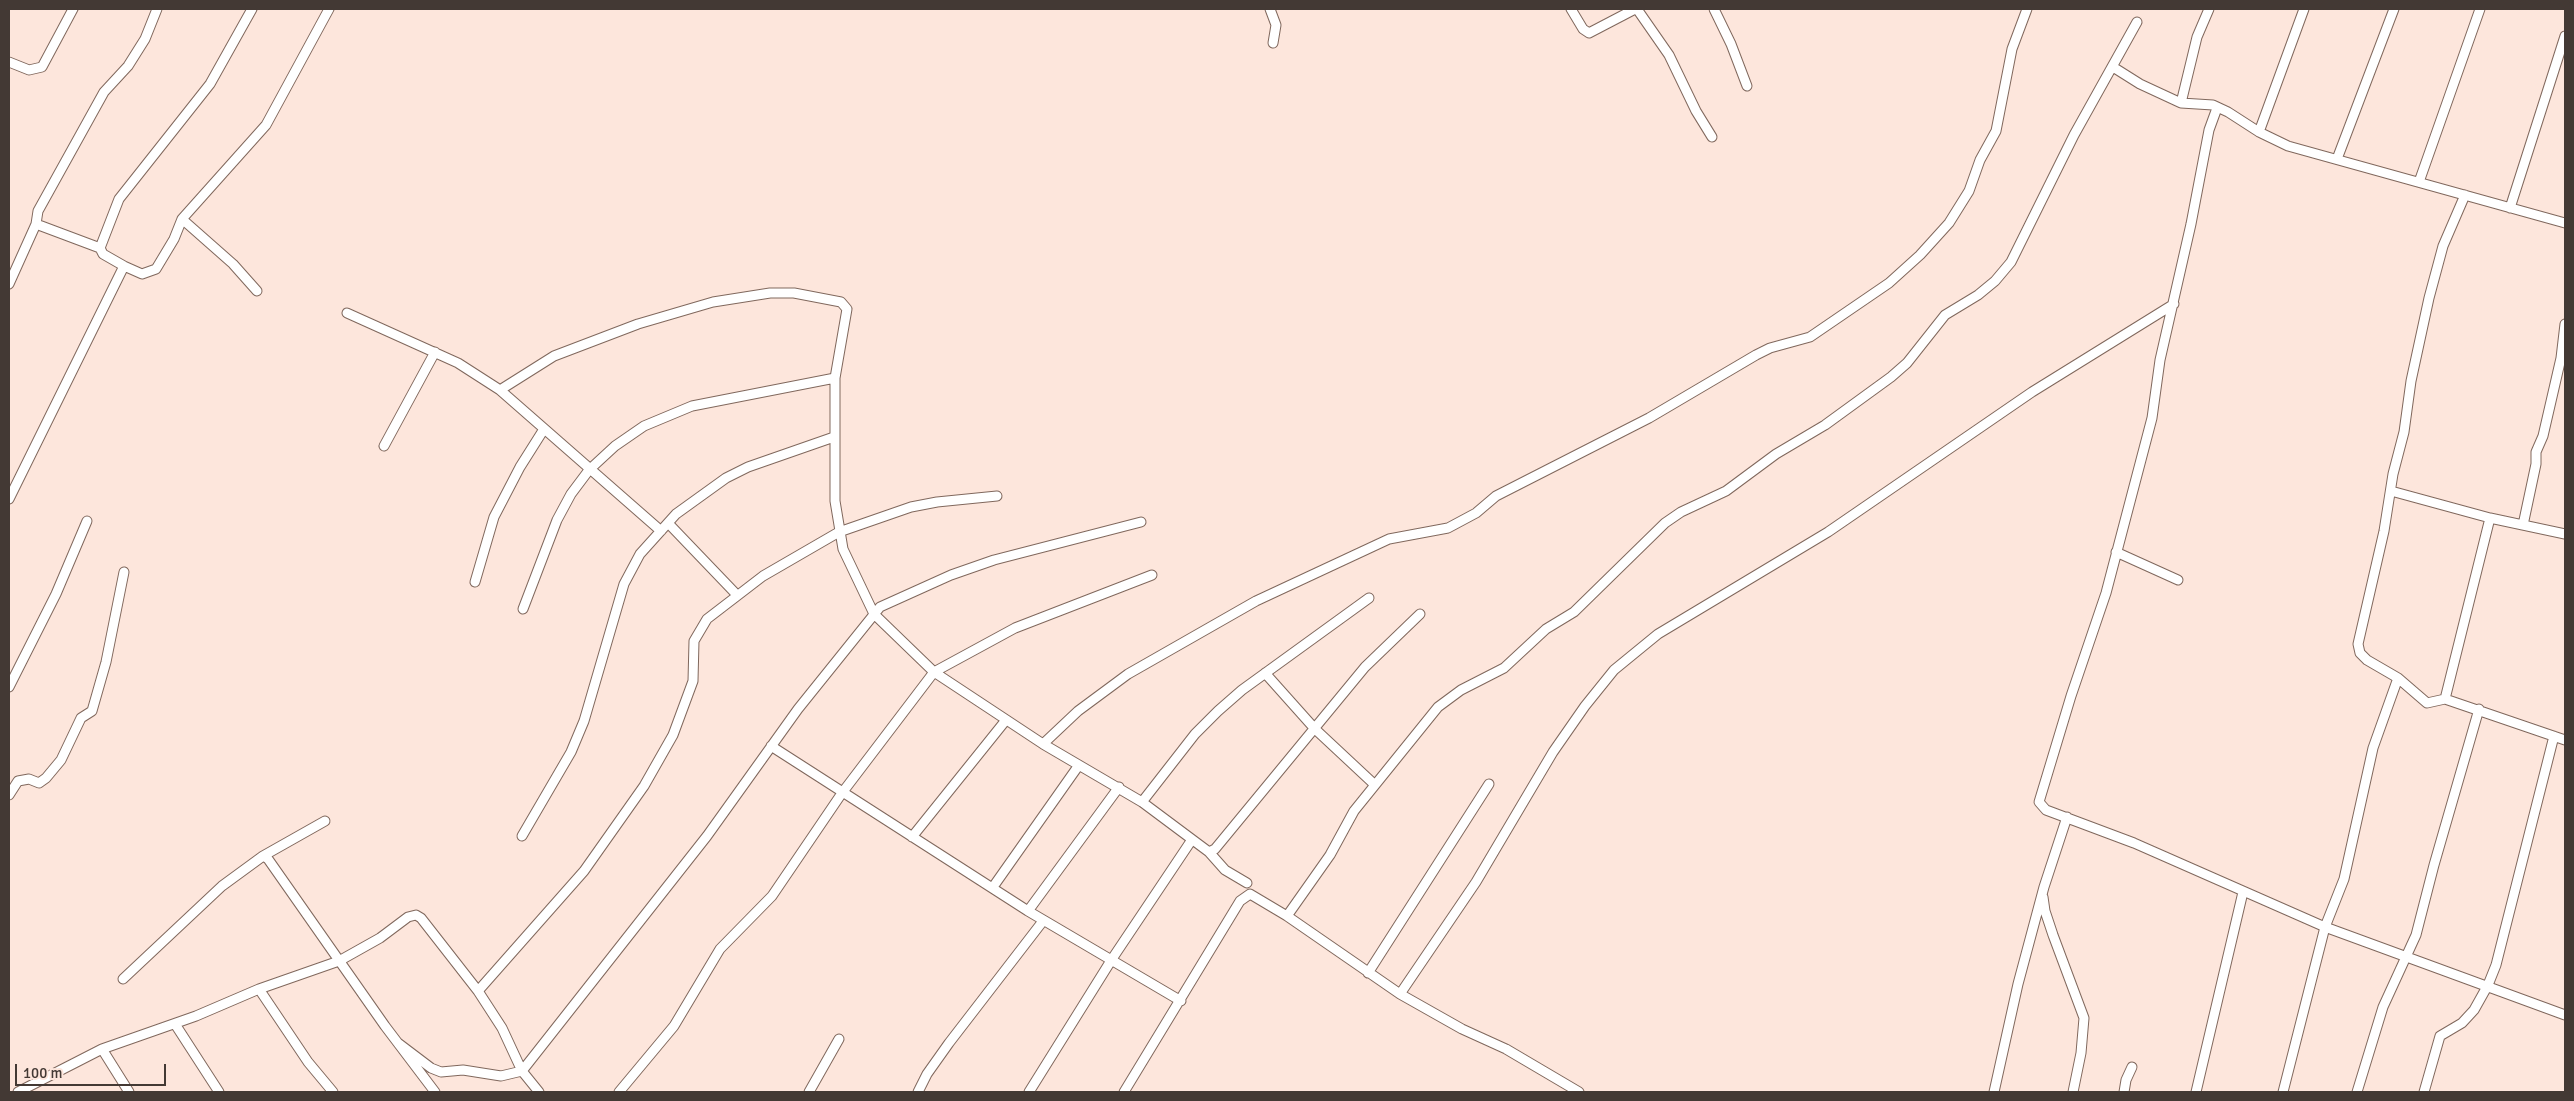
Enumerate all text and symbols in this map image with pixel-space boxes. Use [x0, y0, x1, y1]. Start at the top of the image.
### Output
scale bar [18, 1054, 169, 1086]
text: 100 m [23, 1064, 63, 1082]

